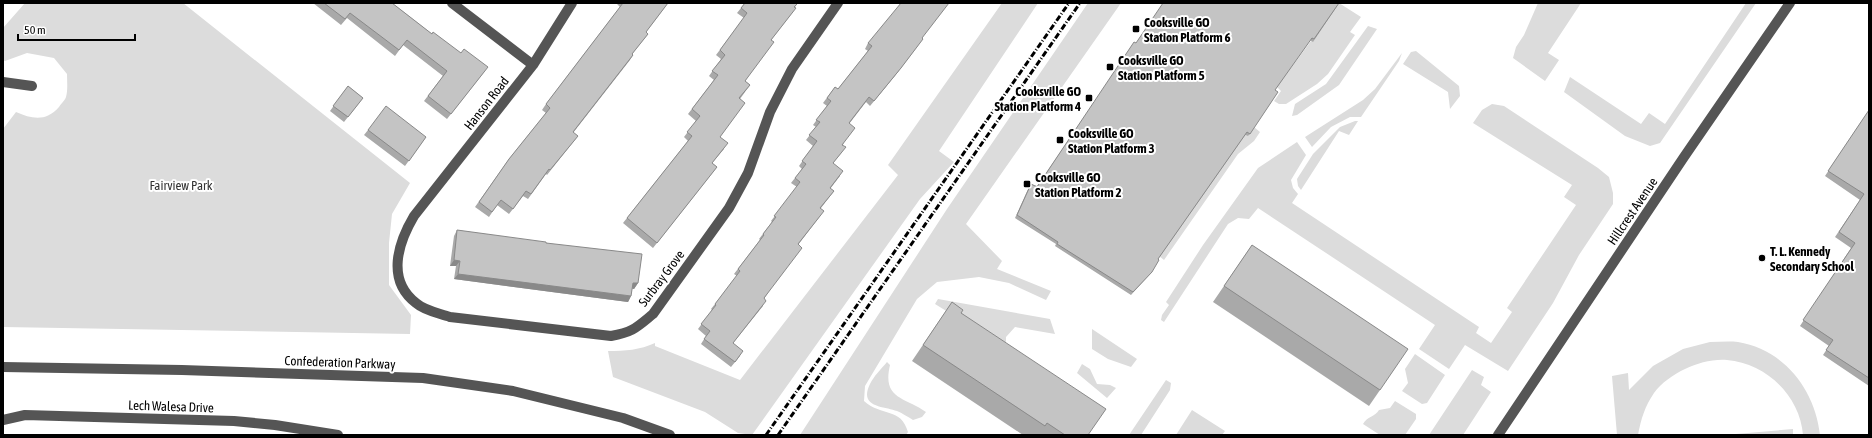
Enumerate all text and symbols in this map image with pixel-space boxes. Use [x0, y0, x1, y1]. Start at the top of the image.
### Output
place label: Cooksville GO Station Platform 6 [1144, 15, 1231, 45]
scale bar [18, 16, 135, 42]
text: 50 m [24, 23, 46, 37]
marker: Cooksville GO Station Platform 6 [1131, 24, 1141, 34]
place label: Cooksville GO Station Platform 5 [1118, 53, 1205, 83]
marker: Cooksville GO Station Platform 5 [1105, 62, 1115, 72]
street label: Hanson Road [461, 74, 512, 133]
place label: Cooksville GO Station Platform 4 [994, 84, 1081, 114]
marker: Cooksville GO Station Platform 4 [1084, 93, 1094, 103]
place label: Cooksville GO Station Platform 3 [1068, 126, 1155, 156]
marker: Cooksville GO Station Platform 3 [1055, 135, 1065, 145]
place label: Cooksville GO Station Platform 2 [1035, 170, 1122, 200]
street label: Hillcrest Avenue [1604, 175, 1660, 248]
park label: Fairview Park [149, 178, 213, 193]
marker: Cooksville GO Station Platform 2 [1022, 179, 1032, 189]
place label: T. L. Kennedy Secondary School [1770, 244, 1854, 274]
street label: Surbray Grove [635, 247, 687, 309]
marker: T. L. Kennedy Secondary School [1757, 253, 1767, 263]
street label: Confederation Parkway [284, 353, 396, 372]
street label: Lech Walesa Drive [128, 398, 214, 415]

